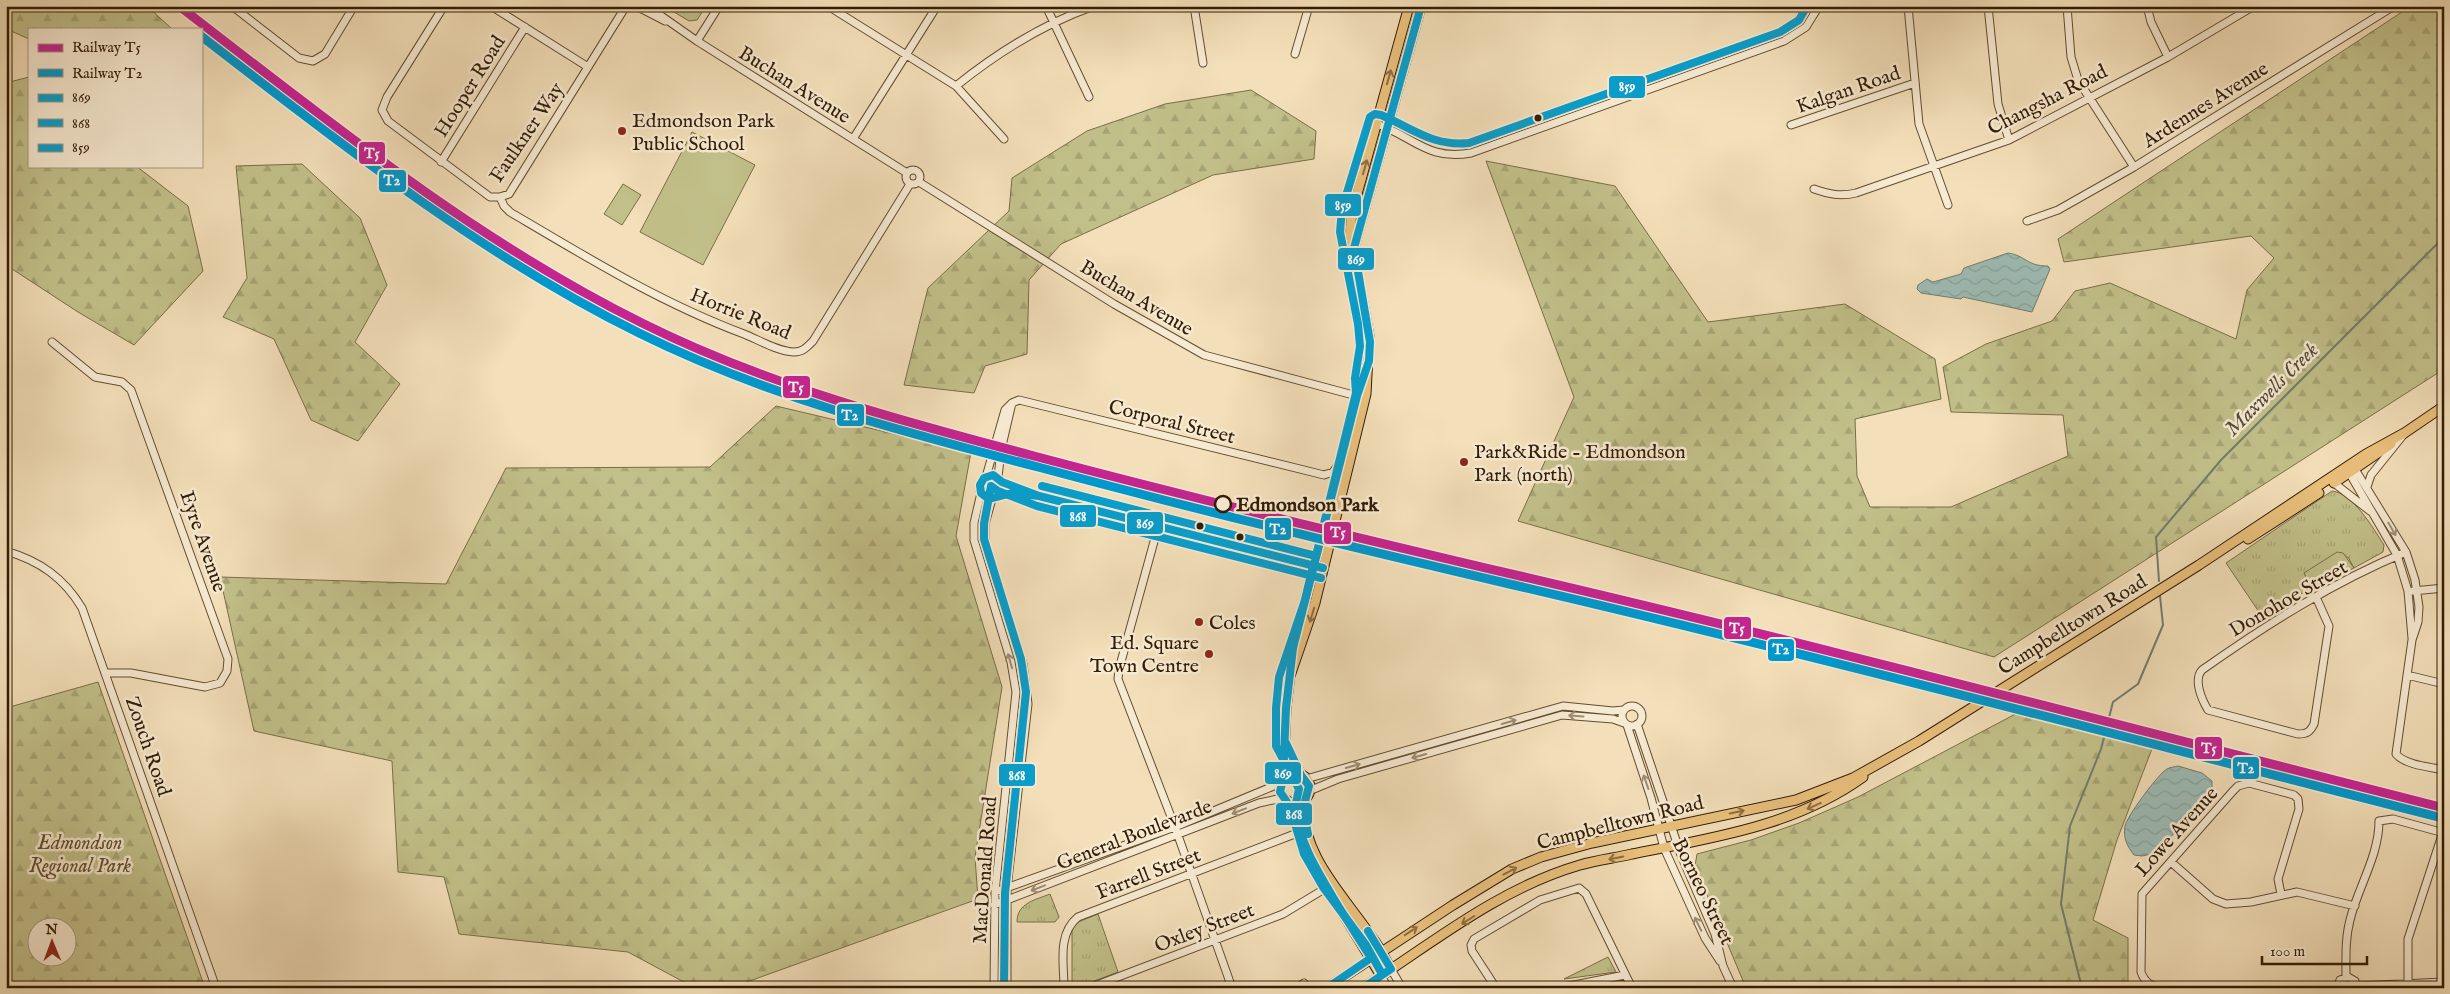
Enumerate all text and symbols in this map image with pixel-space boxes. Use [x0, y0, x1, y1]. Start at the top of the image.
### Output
legend [28, 28, 202, 168]
street label: Hooper Road [429, 31, 512, 142]
text: Railway T5 [72, 38, 141, 57]
street label: Buchan Avenue [733, 41, 855, 130]
street label: Ardennes Avenue [2137, 57, 2273, 154]
street label: Changsha Road [1984, 59, 2112, 141]
street label: Kalgan Road [1793, 61, 1904, 120]
text: Railway T2 [72, 64, 142, 83]
one-way arrow [1384, 69, 1394, 85]
line badge: 859 [1608, 75, 1646, 99]
street label: Faulkner Way [485, 78, 570, 188]
text: 859 [1619, 78, 1635, 96]
text: 869 [72, 88, 91, 107]
place label: Edmondson Park Public School [632, 109, 775, 157]
unlabelled marker [1533, 113, 1543, 123]
text: 868 [72, 114, 90, 133]
marker: Edmondson Park Public School [616, 125, 628, 137]
text: 859 [72, 138, 90, 157]
line badge: T5 [358, 141, 386, 165]
text: T5 [363, 145, 380, 163]
one-way arrow [1360, 160, 1370, 176]
line badge: T2 [378, 169, 407, 193]
text: T2 [383, 172, 401, 190]
line badge: 859 [1324, 193, 1362, 217]
text: 859 [1335, 197, 1351, 215]
line badge: 869 [1337, 247, 1375, 271]
text: 869 [1347, 251, 1365, 269]
street label: Buchan Avenue [1075, 255, 1197, 342]
street label: Horrie Road [686, 283, 795, 346]
water label: Maxwells Creek [2220, 337, 2325, 443]
line badge: T5 [782, 375, 811, 399]
text: T5 [787, 379, 804, 397]
street label: Corporal Street [1106, 395, 1238, 450]
line badge: T2 [836, 403, 865, 427]
text: T2 [841, 407, 859, 425]
place label: Park&Ride - Edmondson Park (north) [1474, 440, 1686, 488]
marker: Park&Ride - Edmondson Park (north) [1458, 456, 1470, 468]
street label: Eyre Avenue [174, 488, 232, 595]
place label: Edmondson Park [1236, 493, 1380, 518]
marker: Edmondson Park [1214, 495, 1232, 513]
line badge: 868 [1059, 504, 1097, 528]
text: 868 [1070, 508, 1087, 526]
line badge: 869 [1126, 511, 1164, 535]
text: 869 [1136, 515, 1154, 533]
line badge: T2 [1264, 517, 1292, 541]
unlabelled marker [1195, 521, 1205, 531]
text: T2 [1269, 521, 1287, 539]
line badge: T5 [1323, 521, 1352, 545]
one-way arrow [2387, 521, 2397, 535]
text: T5 [1329, 524, 1346, 542]
unlabelled marker [1235, 532, 1245, 542]
street label: Donohoe Street [2225, 555, 2353, 643]
street label: Campbelltown Road [1994, 569, 2152, 681]
one-way arrow [1306, 607, 1316, 623]
place label: Coles [1209, 611, 1256, 636]
marker: Coles [1193, 616, 1205, 628]
line badge: T5 [1723, 616, 1752, 640]
text: T5 [1728, 620, 1745, 638]
place label: Ed. Square Town Centre [1090, 631, 1199, 679]
line badge: T2 [1767, 638, 1795, 662]
text: T2 [1772, 641, 1790, 659]
marker: Ed. Square Town Centre [1203, 648, 1215, 660]
one-way arrow [1005, 653, 1015, 669]
street label: Zouch Road [119, 693, 176, 800]
one-way arrow [1568, 712, 1584, 721]
one-way arrow [1501, 716, 1517, 726]
line badge: T5 [2194, 736, 2223, 760]
text: T5 [2200, 740, 2217, 758]
one-way arrow [1412, 752, 1428, 762]
line badge: T2 [2232, 756, 2260, 780]
one-way arrow [1344, 760, 1360, 770]
text: T2 [2237, 760, 2255, 778]
line badge: 869 [1264, 761, 1302, 785]
line badge: 868 [998, 763, 1036, 787]
text: 869 [1274, 765, 1292, 783]
text: 868 [1009, 767, 1026, 785]
one-way arrow [1641, 774, 1650, 790]
street label: Lowe Avenue [2130, 782, 2224, 882]
street label: Campbelltown Road [1534, 791, 1707, 856]
street label: General Boulevarde [1053, 794, 1216, 877]
street label: MacDonald Road [968, 795, 1003, 945]
line badge: 868 [1275, 802, 1313, 826]
one-way arrow [1807, 802, 1822, 812]
text: 868 [1286, 806, 1303, 824]
one-way arrow [1232, 807, 1247, 816]
one-way arrow [1728, 807, 1744, 817]
park label: Edmondson Regional Park [29, 831, 131, 880]
street label: Borneo Street [1666, 834, 1739, 949]
street label: Farrell Street [1093, 843, 1204, 906]
one-way arrow [1609, 853, 1625, 863]
one-way arrow [1502, 866, 1517, 876]
one-way arrow [1031, 884, 1046, 893]
street label: Oxley Street [1151, 898, 1258, 959]
one-way arrow [1461, 915, 1475, 925]
north arrow [28, 916, 78, 966]
one-way arrow [1693, 917, 1702, 932]
text: N [45, 921, 58, 939]
one-way arrow [1404, 926, 1418, 936]
scale bar [2262, 934, 2368, 966]
text: 100 m [2270, 942, 2306, 961]

